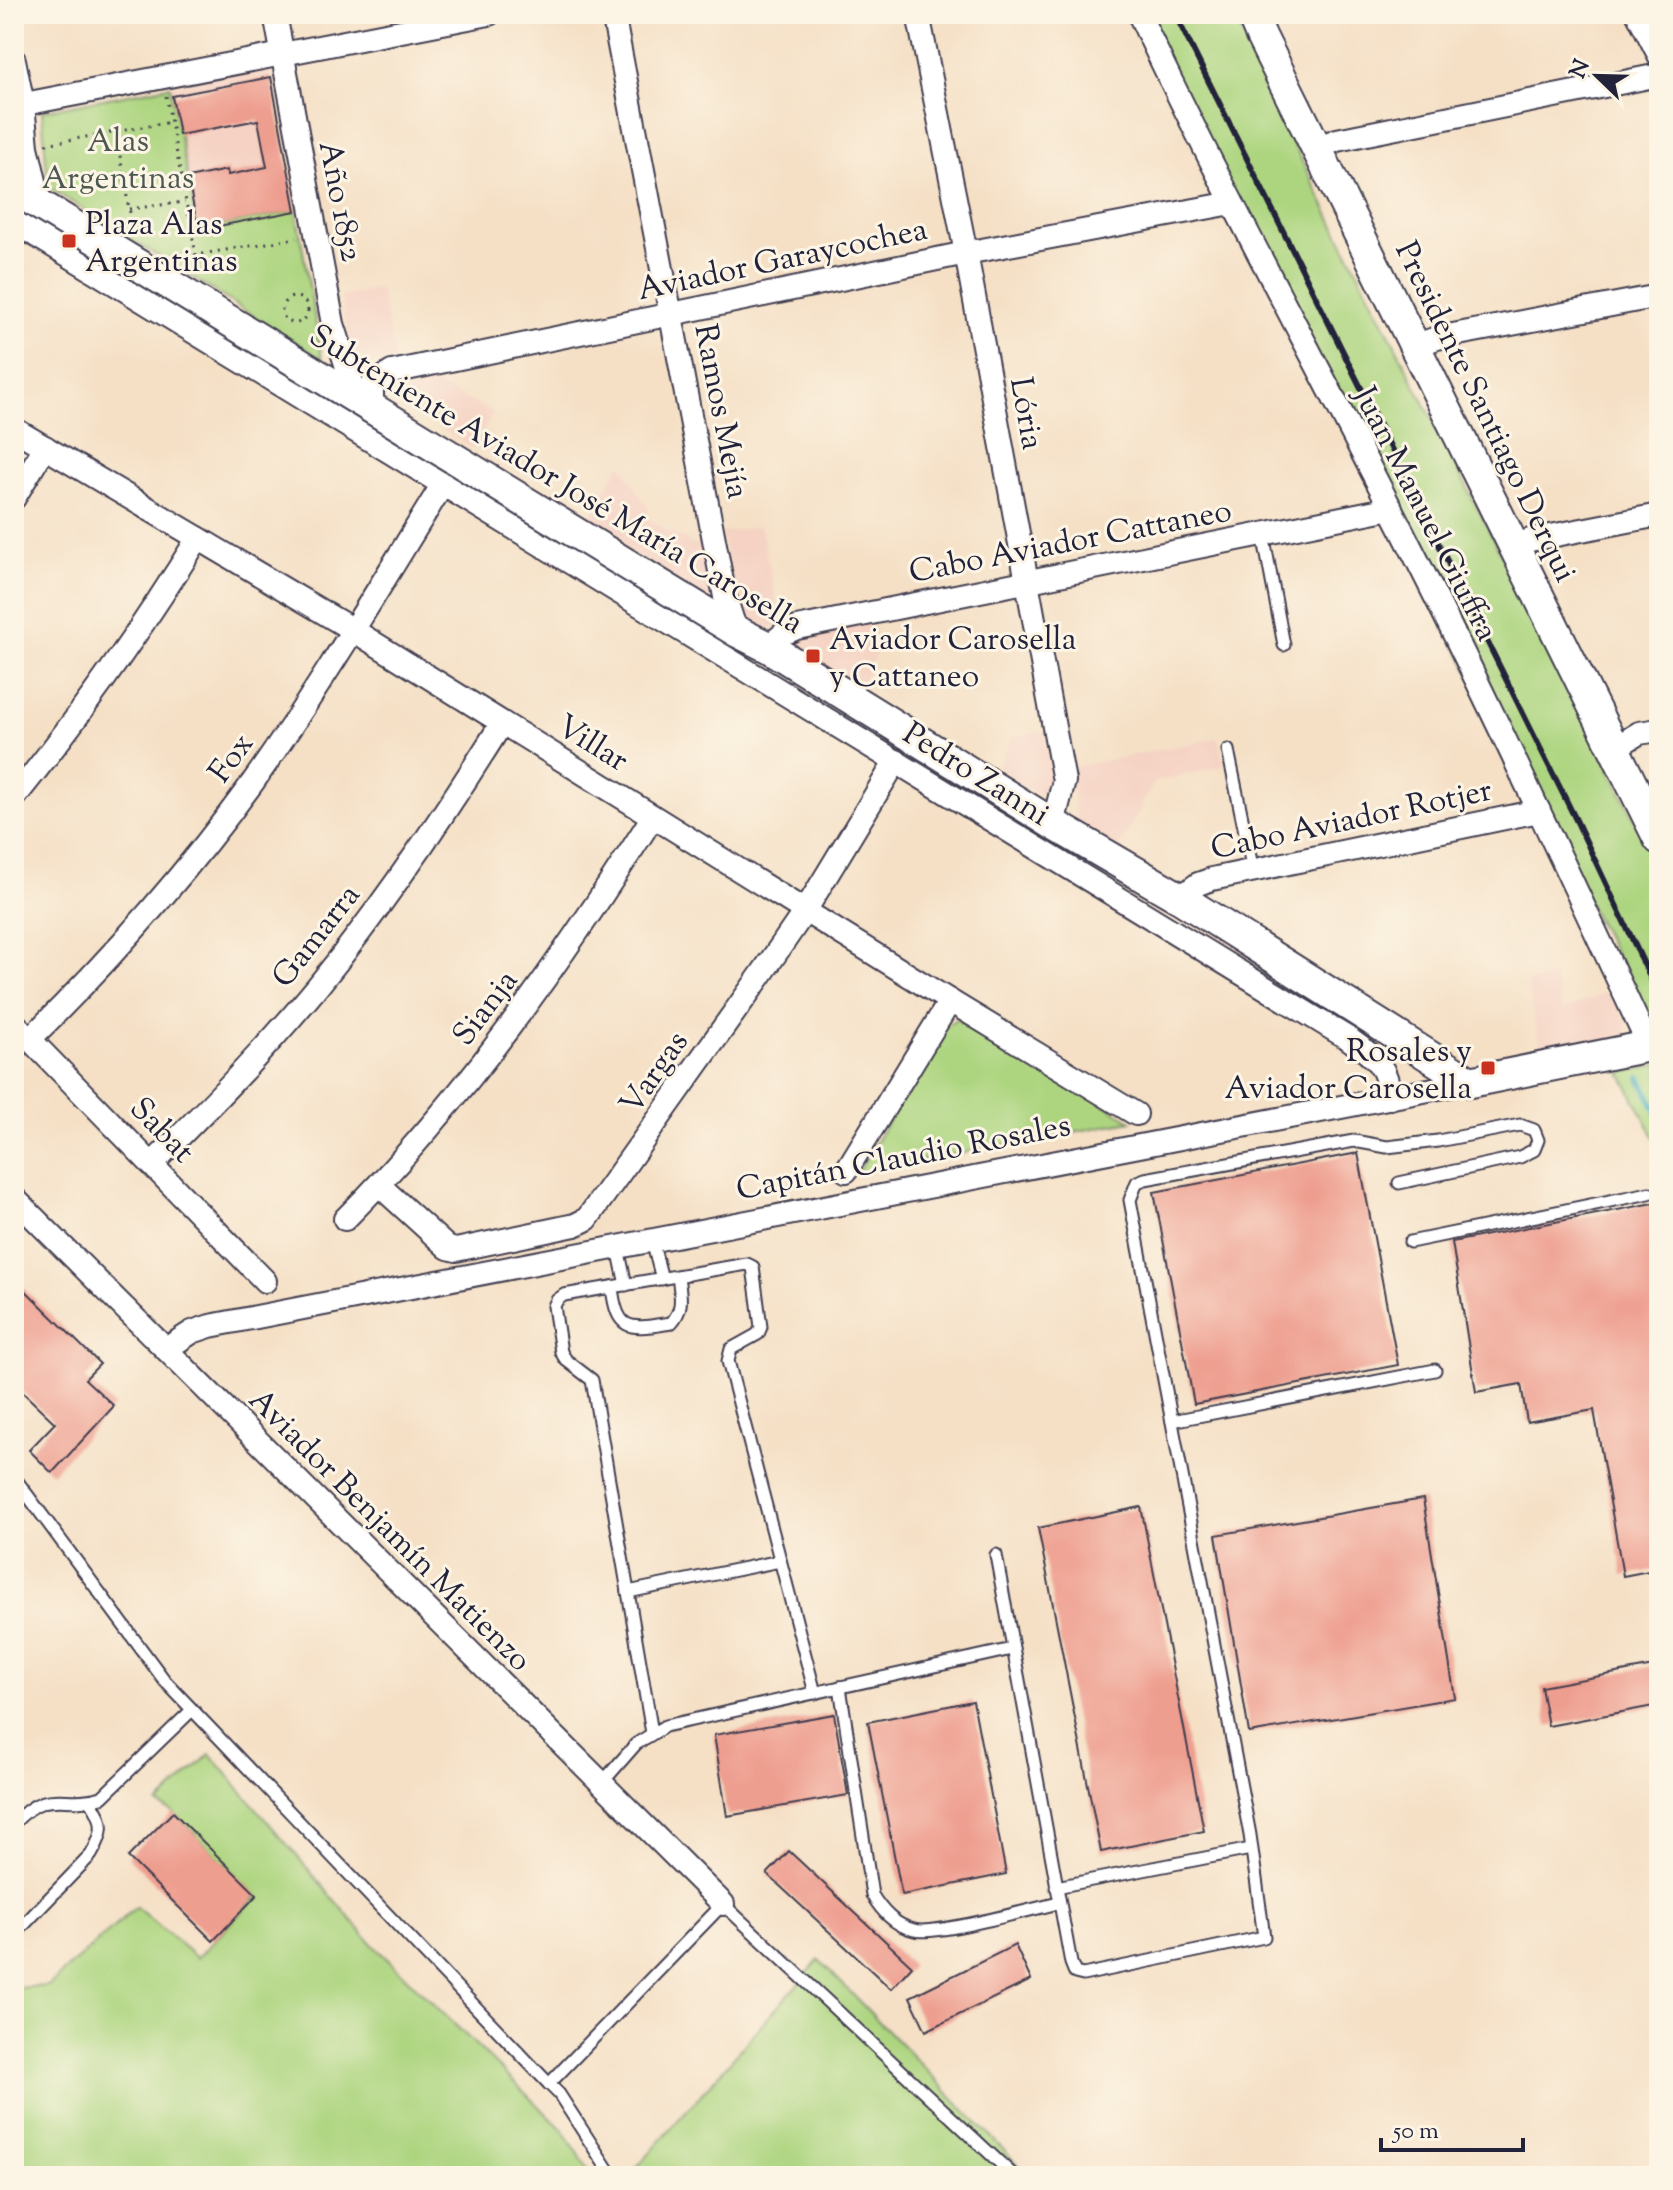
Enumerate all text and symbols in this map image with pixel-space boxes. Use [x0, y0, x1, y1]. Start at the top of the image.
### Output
north arrow [1557, 36, 1637, 116]
text: N [1563, 55, 1600, 84]
park label: Alas Argentinas [42, 120, 194, 203]
street label: Año 1852 [305, 137, 373, 266]
place label: Plaza Alas Argentinas [85, 203, 238, 286]
street label: Aviador Garaycochea [634, 208, 932, 314]
marker: Plaza Alas Argentinas [60, 232, 78, 250]
street label: Presidente Santiago Derqui [1382, 234, 1587, 590]
street label: Subteniente Aviador José María Carosella [300, 314, 812, 647]
street label: Ramos Mejía [681, 320, 760, 503]
street label: Lória [996, 374, 1054, 454]
street label: Juan Manuel Giuffra [1339, 378, 1508, 650]
street label: Cabo Aviador Cattaneo [905, 489, 1236, 597]
place label: Aviador Carosella y Cattaneo [829, 618, 1077, 701]
marker: Aviador Carosella y Cattaneo [804, 647, 822, 665]
street label: Villar [546, 705, 636, 785]
street label: Pedro Zanni [893, 712, 1058, 839]
street label: Fox [199, 724, 266, 793]
street label: Cabo Aviador Rotjer [1207, 769, 1496, 873]
street label: Gamarra [262, 875, 373, 998]
street label: Sianja [442, 961, 530, 1057]
street label: Vargas [610, 1022, 701, 1125]
place label: Rosales y Aviador Carosella [1224, 1030, 1472, 1113]
marker: Rosales y Aviador Carosella [1479, 1059, 1497, 1077]
street label: Sabat [118, 1088, 204, 1175]
street label: Capitán Claudio Rosales [732, 1104, 1075, 1214]
street label: Aviador Benjamín Matienzo [237, 1379, 541, 1683]
scale bar [1381, 2102, 1523, 2152]
text: 50 m [1391, 2115, 1439, 2149]

